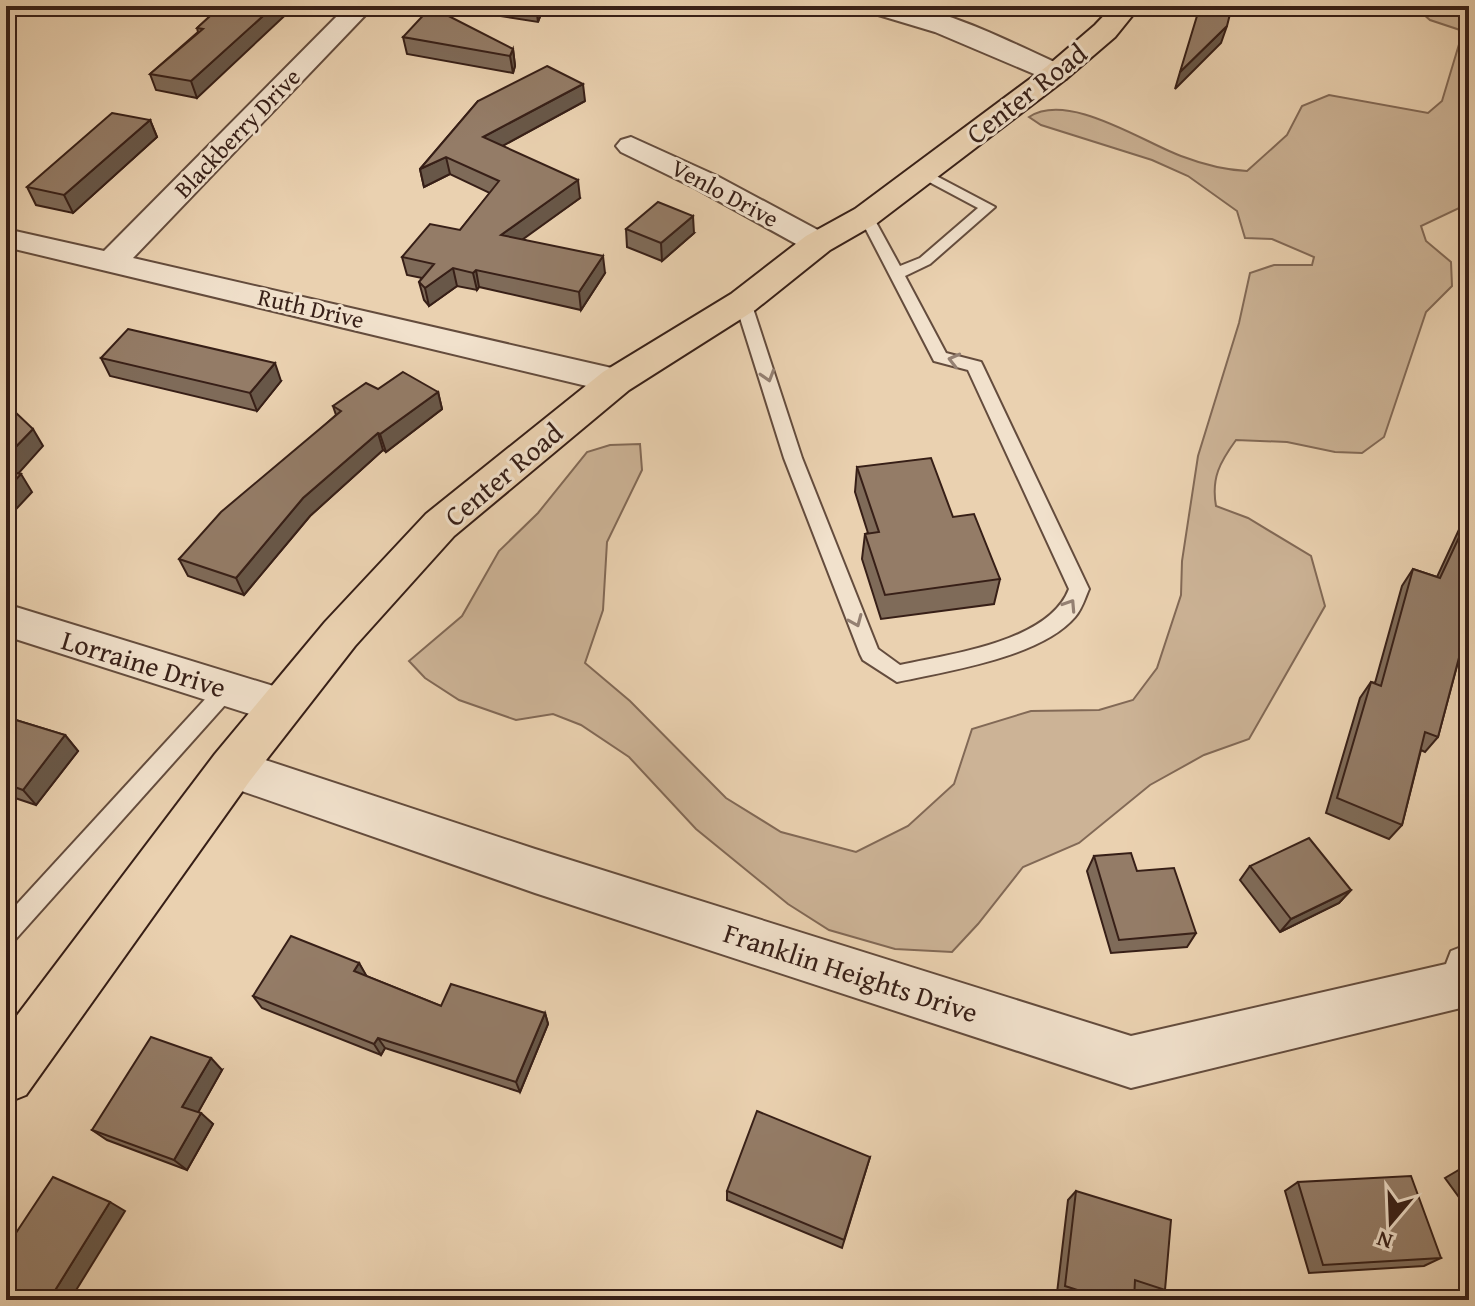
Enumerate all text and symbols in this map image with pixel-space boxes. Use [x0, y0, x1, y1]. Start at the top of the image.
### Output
street label: Center Road [957, 33, 1095, 153]
street label: Blackberry Drive [166, 60, 308, 206]
street label: Venlo Drive [665, 150, 785, 236]
street label: Ruth Drive [255, 279, 367, 337]
one-way arrow [947, 353, 961, 370]
one-way arrow [758, 369, 774, 383]
street label: Center Road [435, 412, 571, 536]
one-way arrow [1060, 600, 1075, 614]
one-way arrow [846, 613, 862, 627]
street label: Lorraine Drive [57, 619, 231, 707]
street label: Franklin Heights Drive [719, 912, 983, 1032]
north arrow [1351, 1182, 1431, 1262]
text: N [1372, 1223, 1397, 1258]

